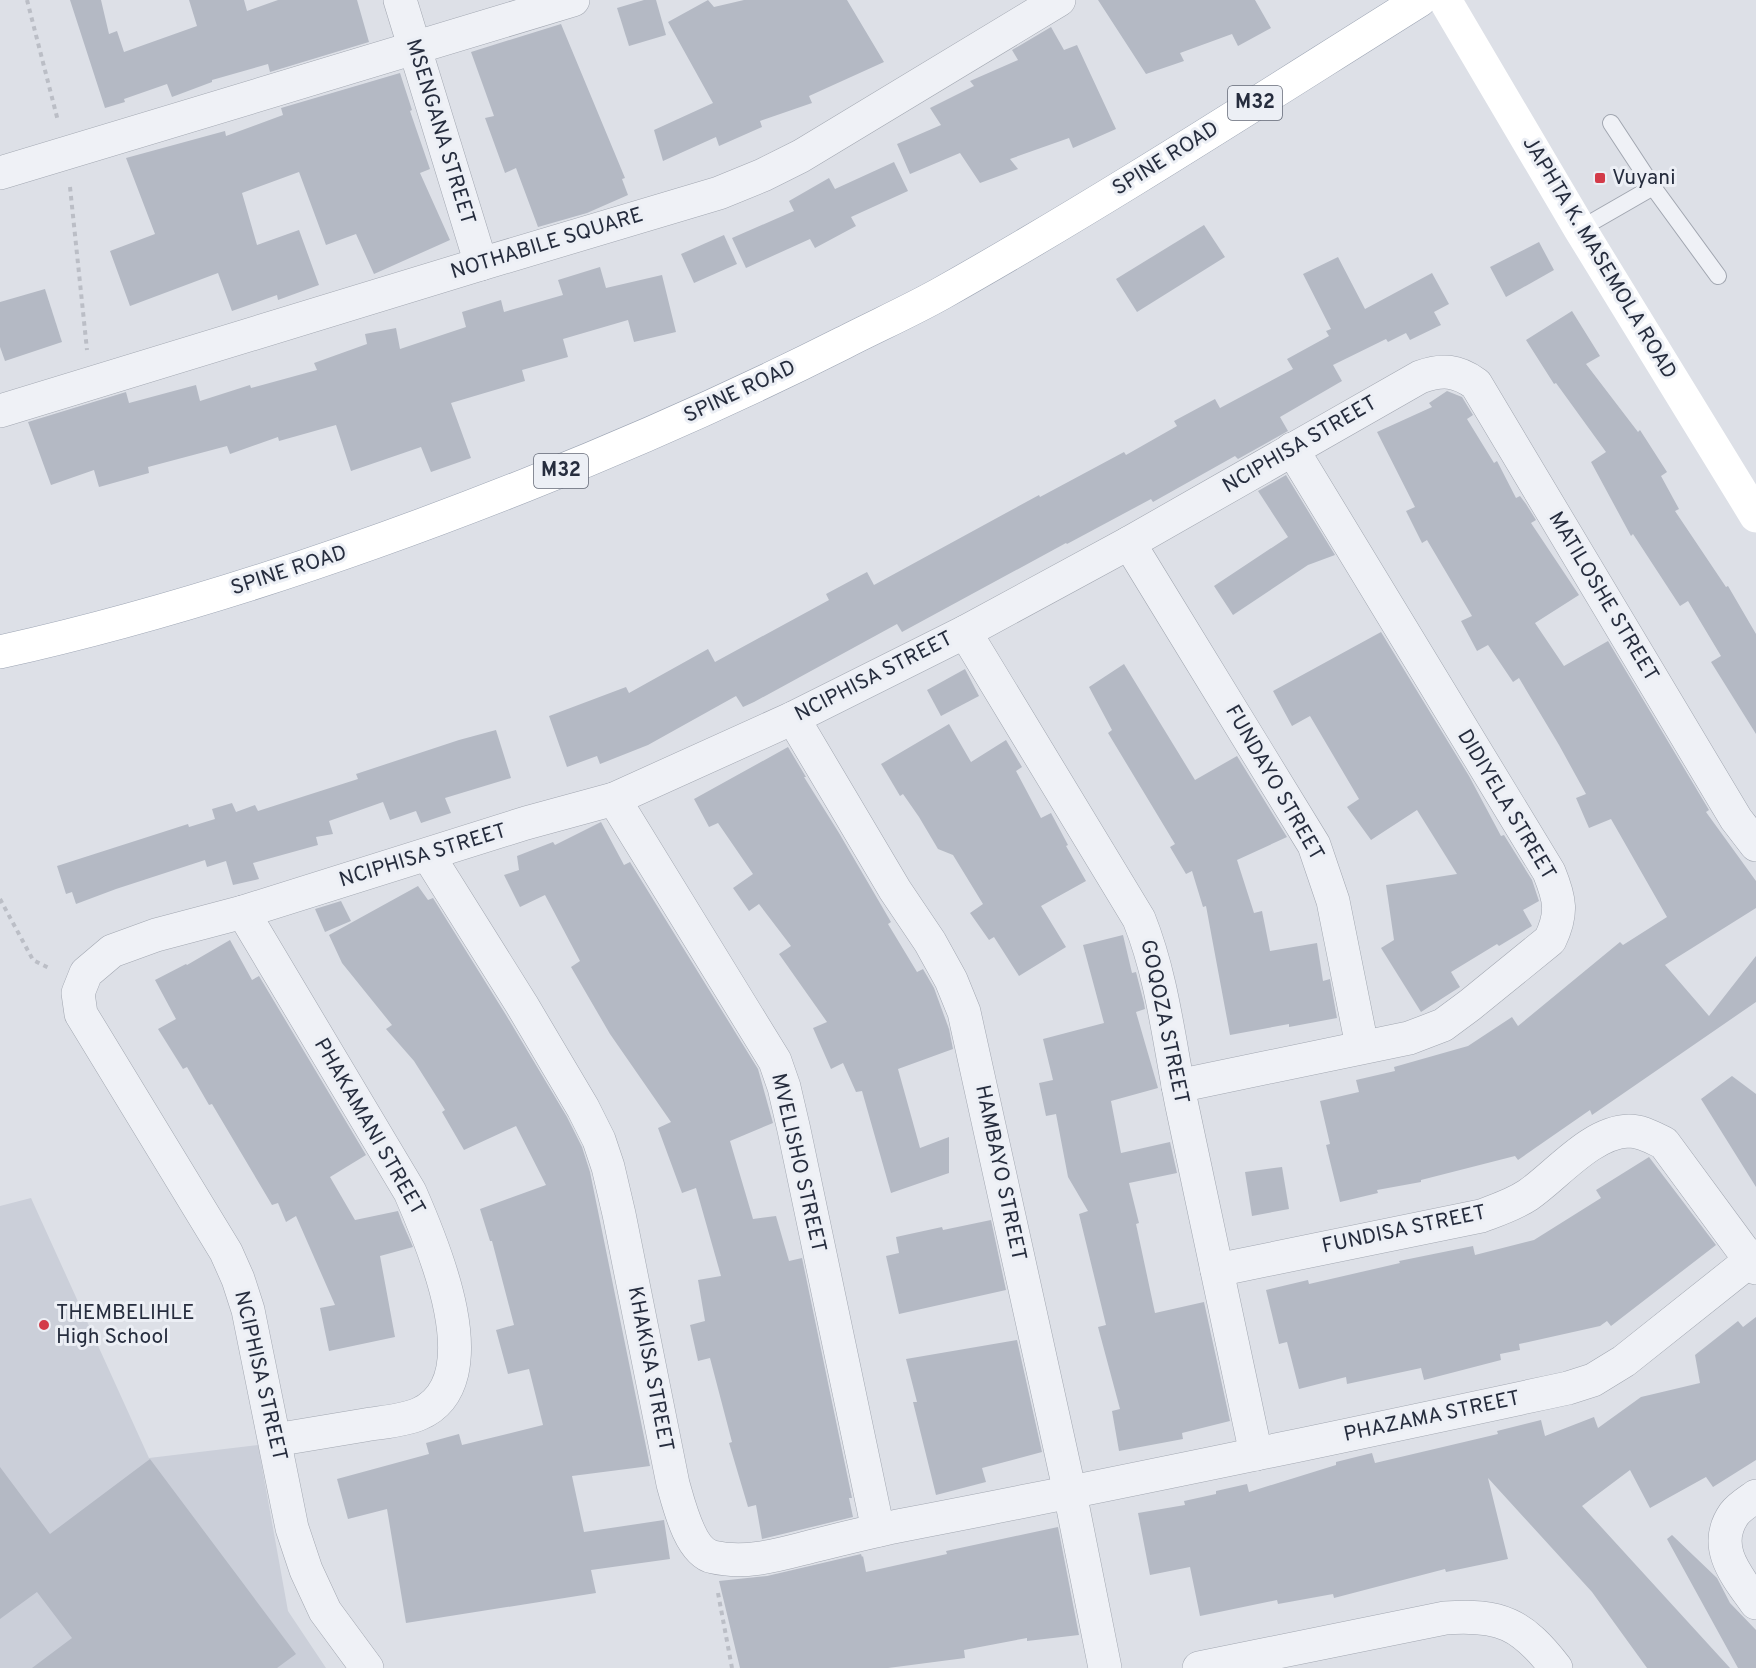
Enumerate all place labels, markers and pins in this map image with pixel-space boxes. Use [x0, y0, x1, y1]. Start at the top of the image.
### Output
place label: Vuyani [1612, 165, 1676, 192]
marker: Vuyani [1593, 171, 1607, 185]
place label: THEMBELIHLE High School [56, 1300, 195, 1351]
marker: THEMBELIHLE High School [37, 1318, 51, 1332]

